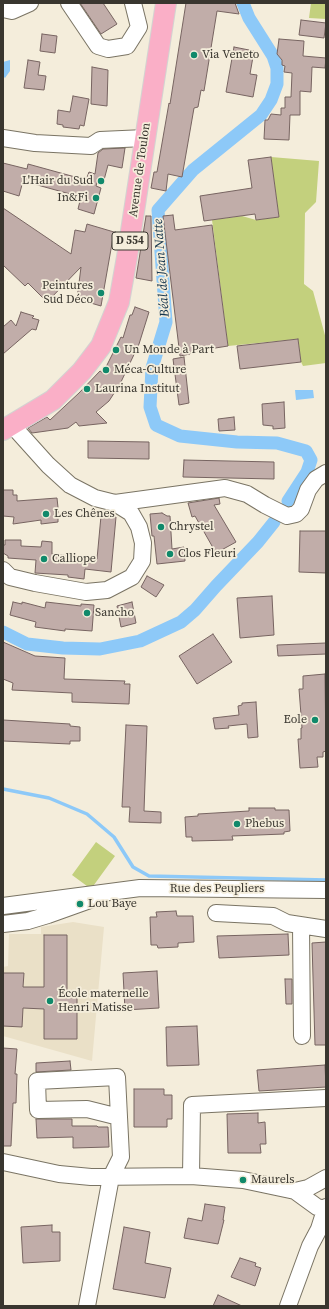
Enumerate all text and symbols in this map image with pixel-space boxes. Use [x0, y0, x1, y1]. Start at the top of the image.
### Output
place label: Via Veneto [202, 48, 259, 62]
marker: Via Veneto [189, 50, 199, 60]
street label: Avenue de Toulon [126, 122, 154, 218]
place label: L'Hair du Sud [22, 174, 93, 188]
marker: L'Hair du Sud [96, 176, 106, 186]
place label: In&Fi [57, 191, 88, 205]
marker: In&Fi [91, 193, 101, 203]
water label: Béal de Jean Natte [151, 219, 173, 317]
road number: D 554 [112, 232, 148, 250]
place label: Peintures Sud Déco [42, 279, 93, 307]
marker: Peintures Sud Déco [96, 288, 106, 298]
place label: Un Monde à Part [124, 343, 214, 357]
marker: Un Monde à Part [111, 345, 121, 355]
place label: Méca-Culture [114, 363, 186, 377]
marker: Méca-Culture [101, 365, 111, 375]
place label: Laurina Institut [95, 382, 179, 396]
marker: Laurina Institut [82, 384, 92, 394]
place label: Les Chênes [54, 507, 115, 521]
marker: Les Chênes [41, 509, 51, 519]
place label: Chrystel [169, 520, 214, 534]
marker: Chrystel [156, 522, 166, 532]
place label: Clos Fleuri [178, 547, 236, 561]
marker: Clos Fleuri [165, 549, 175, 559]
place label: Calliope [52, 552, 96, 566]
marker: Calliope [39, 554, 49, 564]
place label: Sancho [95, 606, 134, 620]
marker: Sancho [82, 608, 92, 618]
place label: Eole [284, 713, 307, 727]
marker: Eole [310, 715, 320, 725]
place label: Phebus [245, 817, 284, 831]
marker: Phebus [232, 819, 242, 829]
street label: Rue des Peupliers [170, 882, 264, 896]
place label: Lou Baye [88, 897, 137, 911]
marker: Lou Baye [75, 899, 85, 909]
place label: École maternelle Henri Matisse [58, 987, 149, 1015]
marker: École maternelle Henri Matisse [45, 996, 55, 1006]
place label: Maurels [251, 1173, 294, 1187]
marker: Maurels [238, 1175, 248, 1185]

